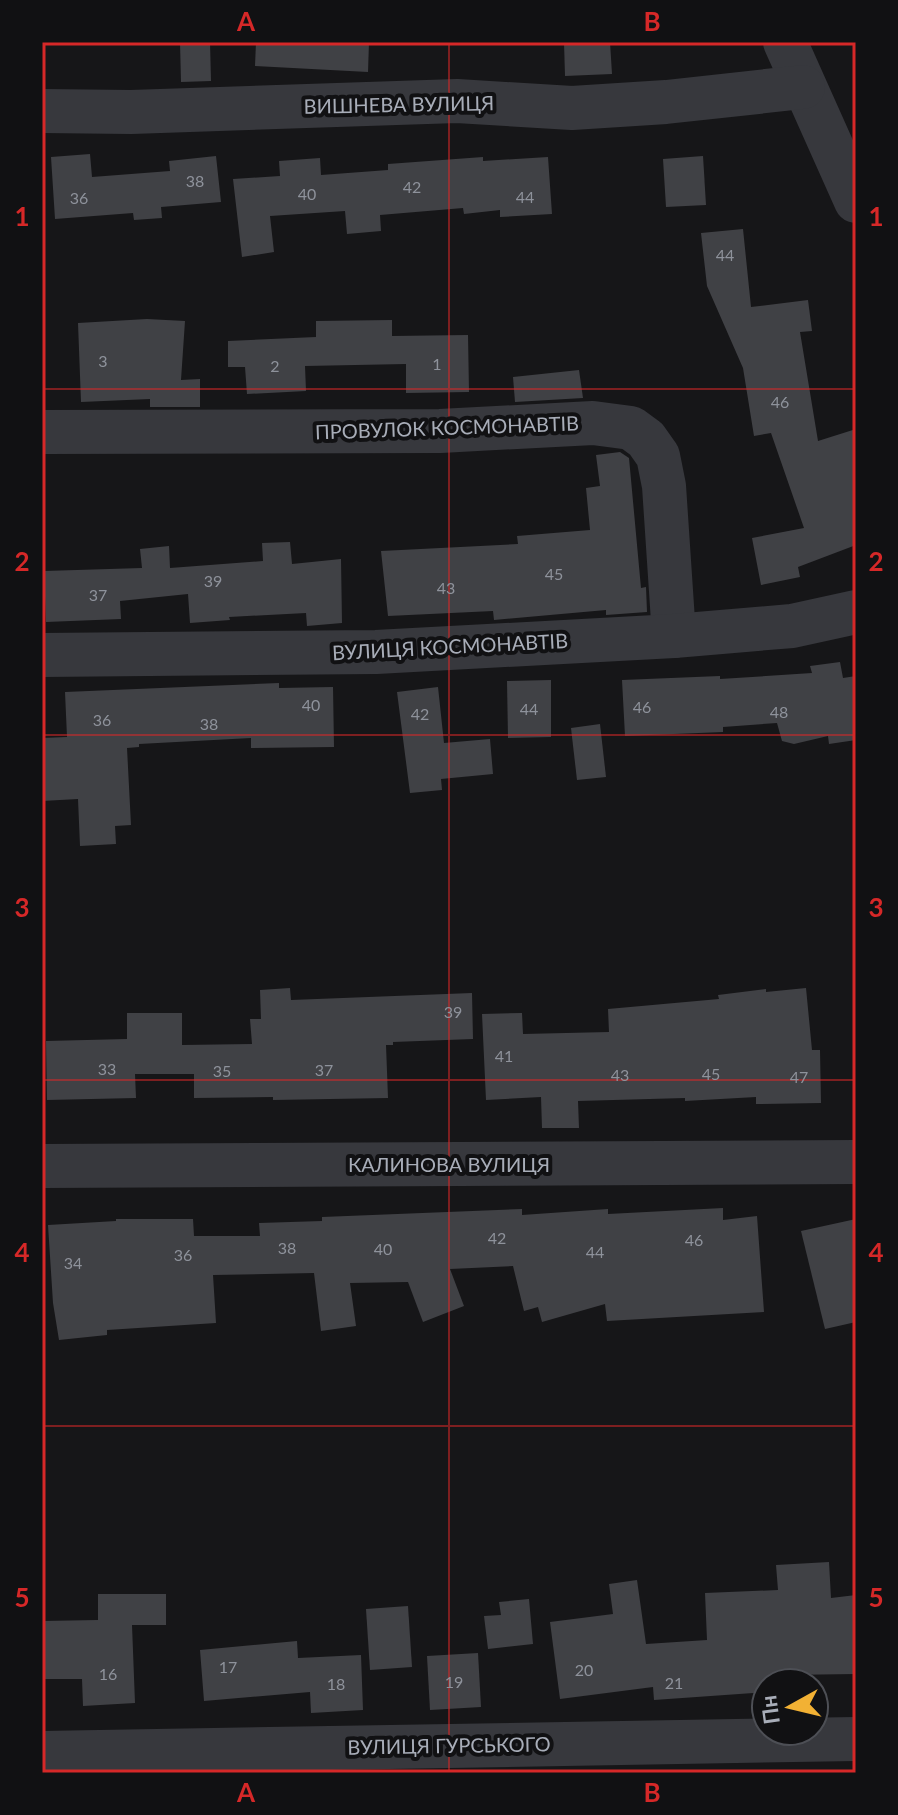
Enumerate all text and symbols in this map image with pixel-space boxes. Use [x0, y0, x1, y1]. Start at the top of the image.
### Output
text: A [236, 5, 256, 37]
text: B [643, 5, 661, 37]
street label: ВИШНЕВА ВУЛИЦЯ [303, 90, 494, 118]
house number: 38 [186, 171, 204, 190]
house number: 42 [403, 177, 421, 196]
house number: 40 [298, 184, 316, 203]
house number: 44 [516, 187, 534, 206]
house number: 36 [70, 188, 88, 207]
text: 1 [14, 200, 30, 232]
text: 1 [868, 200, 884, 232]
house number: 44 [716, 245, 734, 264]
house number: 3 [98, 351, 108, 370]
house number: 1 [432, 354, 442, 373]
house number: 2 [270, 356, 280, 375]
house number: 46 [771, 392, 789, 411]
street label: ПРОВУЛОК КОСМОНАВТІВ [315, 410, 579, 444]
text: 2 [14, 545, 30, 577]
text: 2 [868, 545, 884, 577]
house number: 45 [545, 564, 563, 583]
house number: 39 [204, 571, 222, 590]
house number: 43 [437, 578, 455, 597]
house number: 37 [89, 585, 107, 604]
street label: ВУЛИЦЯ КОСМОНАВТІВ [331, 628, 569, 664]
house number: 40 [302, 695, 320, 714]
house number: 46 [633, 697, 651, 716]
house number: 44 [520, 699, 538, 718]
house number: 48 [770, 702, 788, 721]
house number: 42 [411, 704, 429, 723]
house number: 36 [93, 710, 111, 729]
house number: 38 [200, 714, 218, 733]
text: 3 [14, 891, 30, 923]
text: 3 [868, 891, 884, 923]
house number: 39 [444, 1002, 462, 1021]
house number: 41 [495, 1046, 513, 1065]
house number: 33 [98, 1059, 116, 1078]
house number: 37 [315, 1060, 333, 1079]
house number: 35 [213, 1061, 231, 1080]
house number: 45 [702, 1064, 720, 1083]
house number: 43 [611, 1065, 629, 1084]
house number: 47 [790, 1067, 808, 1086]
street label: КАЛИНОВА ВУЛИЦЯ [348, 1152, 550, 1176]
house number: 42 [488, 1228, 506, 1247]
house number: 46 [685, 1230, 703, 1249]
text: 4 [14, 1236, 30, 1268]
text: 4 [868, 1236, 884, 1268]
house number: 38 [278, 1238, 296, 1257]
house number: 40 [374, 1239, 392, 1258]
house number: 44 [586, 1242, 604, 1261]
house number: 36 [174, 1245, 192, 1264]
house number: 34 [64, 1253, 82, 1272]
text: 5 [14, 1581, 30, 1613]
text: 5 [868, 1581, 884, 1613]
house number: 17 [219, 1657, 237, 1676]
house number: 20 [575, 1660, 593, 1679]
house number: 16 [99, 1664, 117, 1683]
north arrow [750, 1667, 830, 1747]
house number: 19 [445, 1672, 463, 1691]
house number: 21 [665, 1673, 683, 1692]
house number: 18 [327, 1674, 345, 1693]
text: Пн [754, 1694, 785, 1726]
street label: ВУЛИЦЯ ГУРСЬКОГО [347, 1731, 551, 1759]
text: A [236, 1776, 256, 1808]
text: B [643, 1776, 661, 1808]

